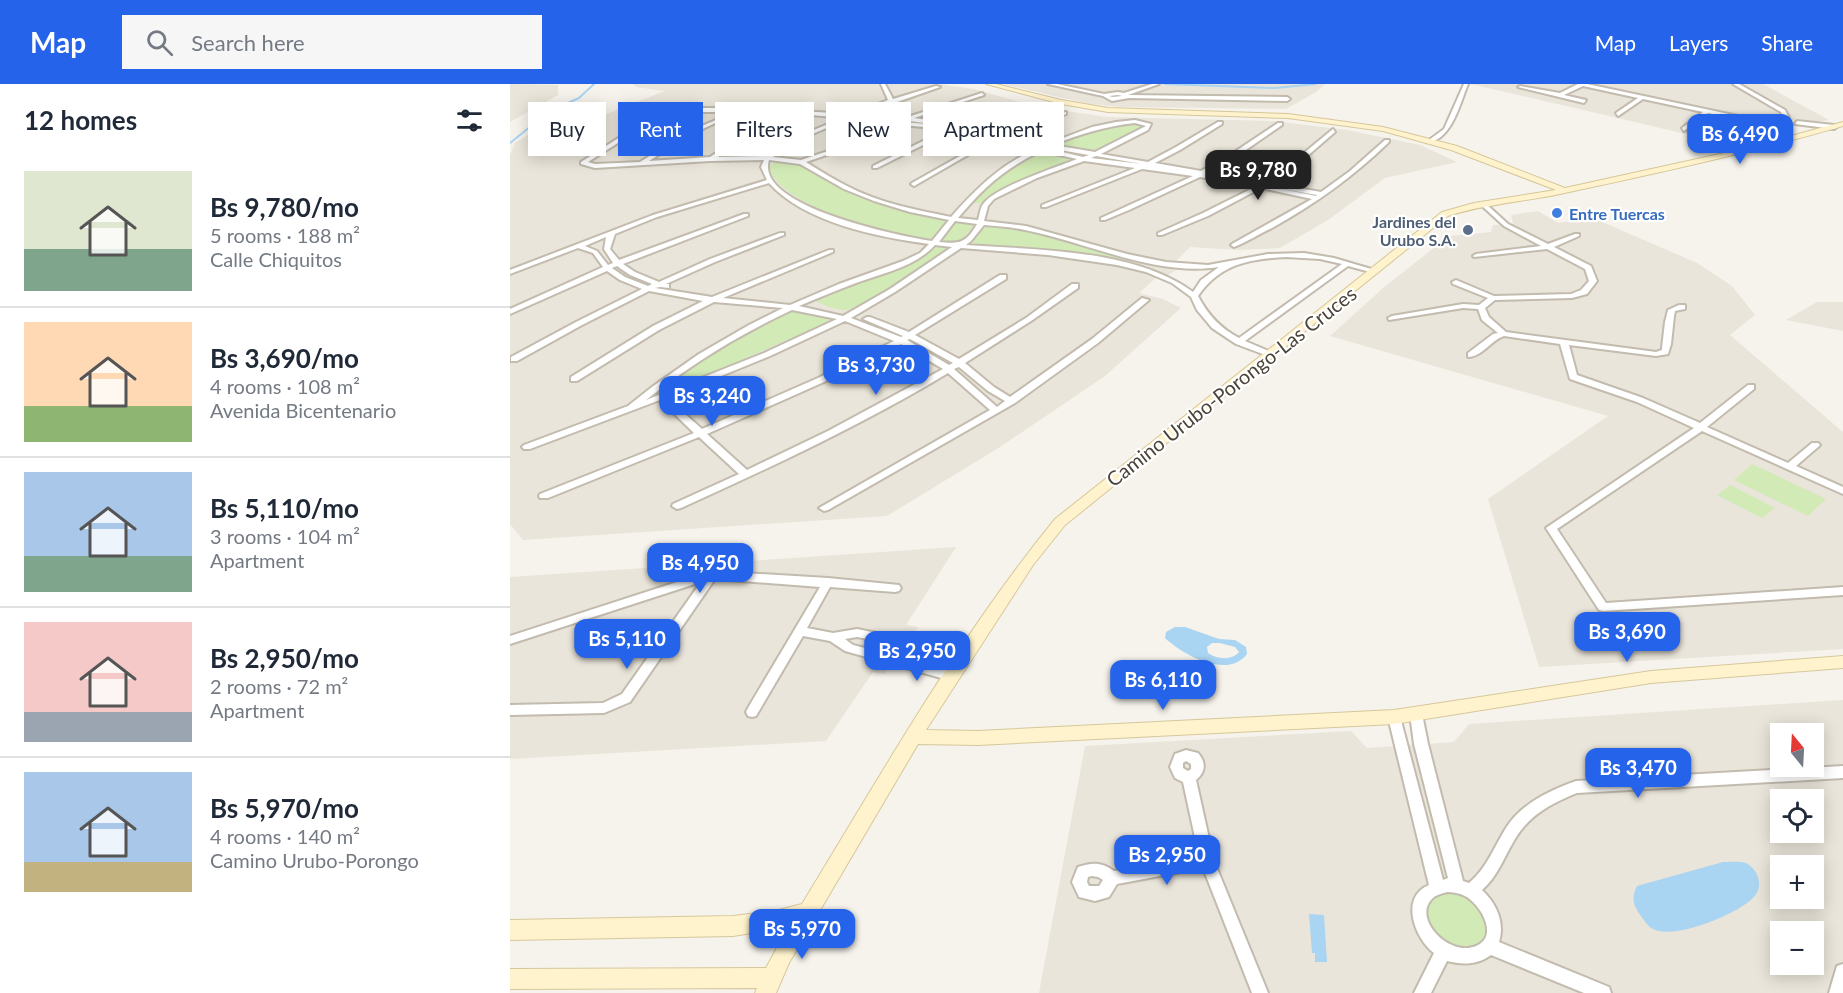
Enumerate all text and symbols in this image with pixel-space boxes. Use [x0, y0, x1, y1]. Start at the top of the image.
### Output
search box [122, 15, 542, 69]
text: Map [30, 25, 86, 59]
icon: search [143, 26, 176, 59]
text: Search here [191, 29, 305, 56]
text: Map [1595, 30, 1636, 55]
text: Layers [1669, 30, 1728, 55]
text: Share [1761, 30, 1813, 55]
chip: Buy [528, 102, 606, 156]
chip: Rent [618, 102, 703, 156]
chip: Filters [715, 102, 814, 156]
chip: New [826, 102, 911, 156]
chip: Apartment [923, 102, 1064, 156]
text: 12 homes [24, 104, 137, 136]
icon: filters [453, 104, 486, 137]
pin: Bs 6,490 [1678, 114, 1802, 165]
text: Bs 6,490 [1701, 121, 1779, 145]
pin: Bs 9,780 [1196, 150, 1320, 201]
text: Bs 9,780 [1219, 157, 1297, 181]
text: Bs 9,780/mo [210, 191, 359, 223]
icon: home [72, 195, 144, 267]
place label: Entre Tuercas [1569, 204, 1665, 223]
marker: Entre Tuercas [1550, 206, 1564, 220]
place label: Jardines del Urubo S.A. [1372, 212, 1456, 249]
text: 5 rooms · 188 m² [210, 223, 360, 247]
marker: Jardines del Urubo S.A. [1461, 223, 1475, 237]
text: Calle Chiquitos [210, 247, 342, 271]
street label: Camino Urubo-Porongo-Las Cruces [1101, 281, 1361, 491]
text: Bs 3,690/mo [210, 342, 359, 374]
pin: Bs 3,730 [814, 345, 938, 396]
icon: home [72, 346, 144, 418]
text: Bs 3,730 [837, 352, 915, 376]
text: 4 rooms · 108 m² [210, 374, 360, 398]
pin: Bs 3,240 [650, 376, 774, 427]
text: Bs 3,240 [673, 383, 751, 407]
text: Avenida Bicentenario [210, 398, 396, 422]
text: Bs 5,110/mo [210, 492, 359, 524]
icon: home [72, 496, 144, 568]
text: 3 rooms · 104 m² [210, 524, 360, 548]
pin: Bs 4,950 [638, 543, 762, 594]
text: Apartment [210, 548, 304, 572]
text: Bs 4,950 [661, 550, 739, 574]
pin: Bs 3,690 [1565, 612, 1689, 663]
pin: Bs 5,110 [565, 619, 689, 670]
text: Bs 3,690 [1588, 619, 1666, 643]
text: Bs 5,110 [588, 626, 666, 650]
pin: Bs 2,950 [855, 631, 979, 682]
text: Bs 2,950 [878, 638, 956, 662]
text: Bs 2,950/mo [210, 642, 359, 674]
icon: home [72, 646, 144, 718]
pin: Bs 6,110 [1101, 660, 1225, 711]
text: Bs 6,110 [1124, 667, 1202, 691]
text: 2 rooms · 72 m² [210, 674, 348, 698]
text: Apartment [210, 698, 304, 722]
north arrow [1770, 723, 1824, 777]
map controls [1770, 723, 1824, 975]
pin: Bs 3,470 [1576, 748, 1700, 799]
text: Bs 3,470 [1599, 755, 1677, 779]
button: locate [1770, 789, 1824, 843]
text: Bs 5,970/mo [210, 792, 359, 824]
icon: home [72, 796, 144, 868]
text: 4 rooms · 140 m² [210, 824, 360, 848]
pin: Bs 2,950 [1105, 835, 1229, 886]
text: Bs 2,950 [1128, 842, 1206, 866]
text: Camino Urubo-Porongo [210, 848, 419, 872]
button: + [1770, 855, 1824, 909]
pin: Bs 5,970 [740, 909, 864, 960]
text: Bs 5,970 [763, 916, 841, 940]
button: − [1770, 921, 1824, 975]

